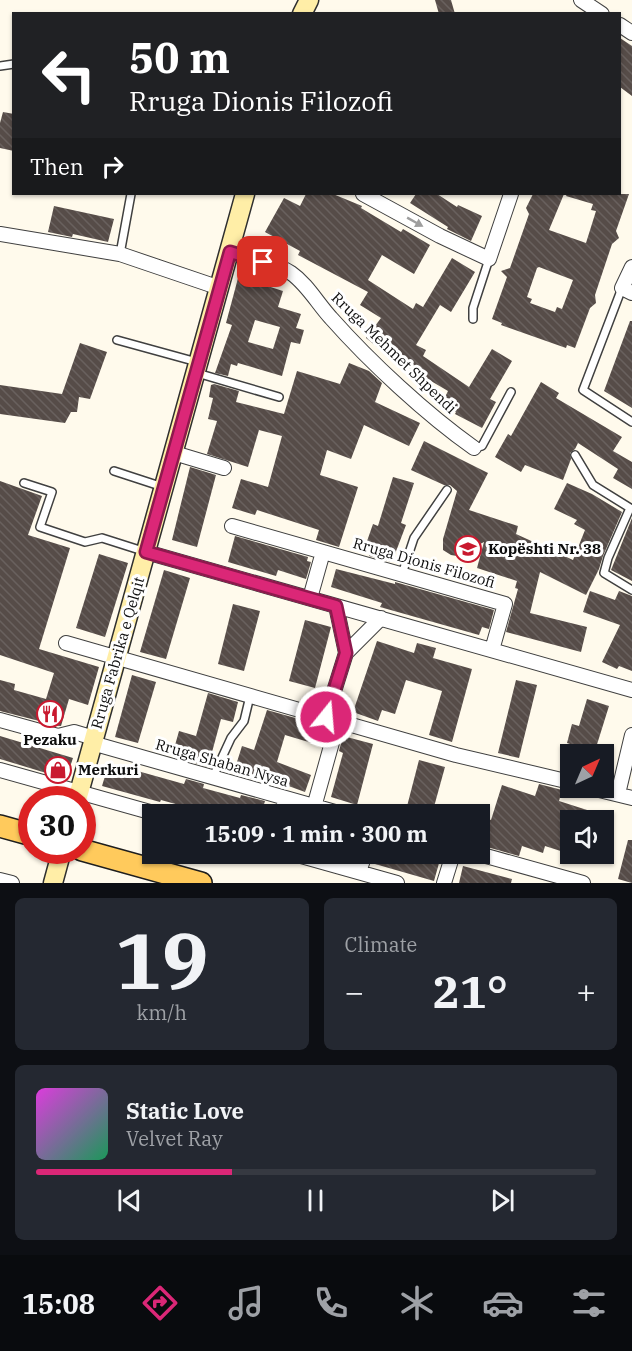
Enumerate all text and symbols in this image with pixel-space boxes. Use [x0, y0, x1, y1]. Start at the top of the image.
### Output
text: 50 m [129, 30, 230, 85]
icon: left [30, 36, 108, 114]
text: Rruga Dionis Filozofi [129, 83, 393, 118]
icon: right [96, 150, 129, 183]
text: Then [30, 152, 84, 181]
one-way arrow [406, 217, 423, 227]
pin [237, 236, 288, 287]
icon: arrive [246, 245, 279, 278]
street label: Rruga Mehmet Shpendi [328, 288, 461, 418]
street label: Rruga Dionis Filozofi [351, 533, 497, 592]
school or university icon: Kopështi Nr. 38 [453, 534, 483, 564]
place label: Kopështi Nr. 38 [488, 539, 601, 558]
street label: Rruga Fabrika e Qelqit [87, 575, 148, 731]
position arrow [294, 685, 358, 749]
restaurant icon: Pezaku [35, 699, 65, 729]
place label: Pezaku [23, 730, 77, 749]
street label: Rruga Shaban Nysa [153, 734, 291, 791]
north arrow [560, 744, 614, 798]
map controls [560, 744, 614, 864]
shop icon: Merkuri [43, 755, 73, 785]
place label: Merkuri [78, 760, 139, 779]
speed limit sign: 30 [18, 786, 96, 864]
button: sound [560, 810, 614, 864]
text: 15:09 · 1 min · 300 m [204, 819, 428, 848]
text: 19 [115, 909, 209, 1010]
text: Climate [345, 931, 417, 958]
text: 21° [433, 962, 508, 1020]
text: − [345, 970, 364, 1013]
text: + [576, 970, 596, 1013]
text: km/h [136, 999, 187, 1026]
text: Static Love [126, 1096, 244, 1125]
text: Velvet Ray [126, 1125, 223, 1152]
icon: previous [113, 1184, 146, 1217]
icon: pause [299, 1184, 332, 1217]
icon: next [486, 1184, 519, 1217]
icon: directions [139, 1282, 181, 1324]
icon: music [225, 1282, 267, 1324]
icon: phone [310, 1282, 352, 1324]
icon: climate [396, 1282, 438, 1324]
icon: car [482, 1282, 524, 1324]
icon: filters [568, 1282, 610, 1324]
text: 15:08 [22, 1286, 95, 1321]

